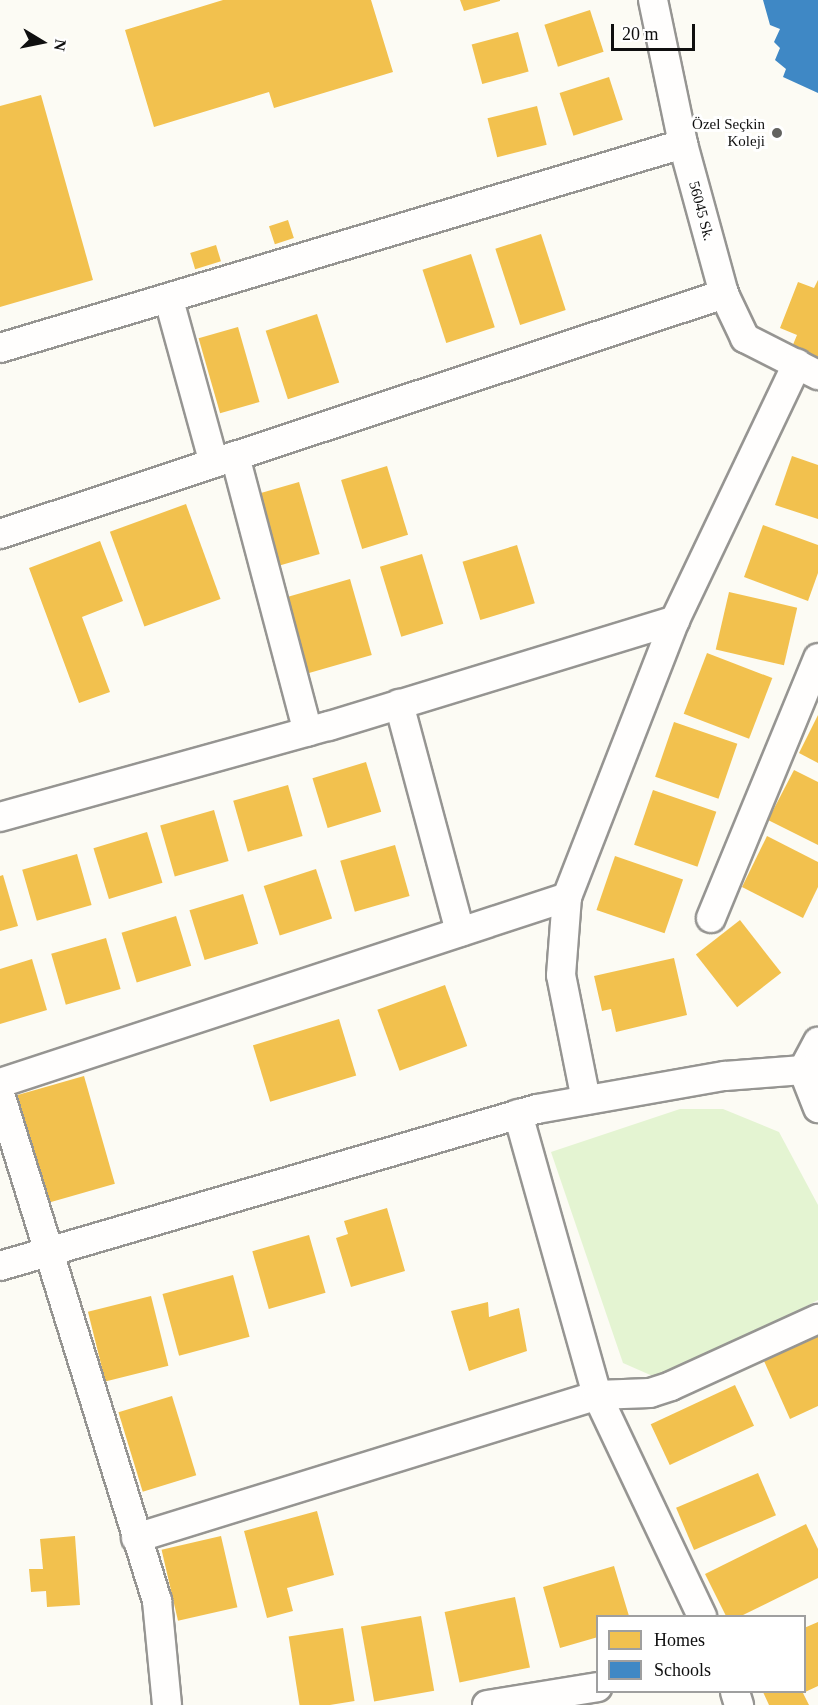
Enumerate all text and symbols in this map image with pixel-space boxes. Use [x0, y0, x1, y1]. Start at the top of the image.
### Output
north arrow [12, 12, 72, 72]
scale bar [614, 12, 698, 50]
text: 20 m [622, 24, 659, 44]
text: N [51, 38, 70, 52]
place label: Özel Seçkin Koleji [692, 115, 765, 150]
marker: Özel Seçkin Koleji [770, 126, 784, 140]
street label: 56045 Sk. [684, 179, 718, 243]
legend [596, 1615, 806, 1693]
text: Homes [654, 1630, 705, 1650]
text: Schools [654, 1660, 711, 1680]

